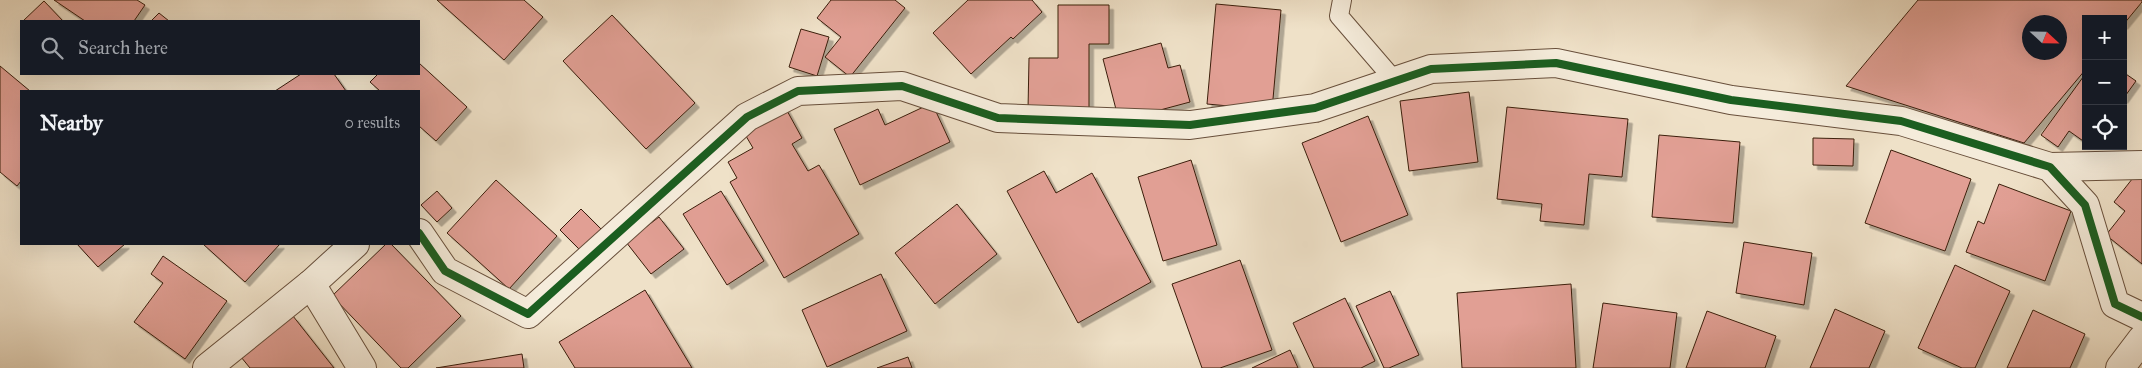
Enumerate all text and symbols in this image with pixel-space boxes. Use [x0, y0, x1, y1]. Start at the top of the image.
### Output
north arrow [2022, 15, 2067, 60]
map controls [2082, 15, 2127, 150]
button: + [2082, 15, 2127, 60]
search box [20, 20, 420, 75]
icon: search [38, 34, 66, 62]
text: Search here [78, 36, 168, 59]
button: − [2082, 60, 2127, 105]
button: locate [2082, 105, 2127, 150]
text: Nearby [40, 110, 103, 136]
text: 0 results [345, 113, 400, 132]

